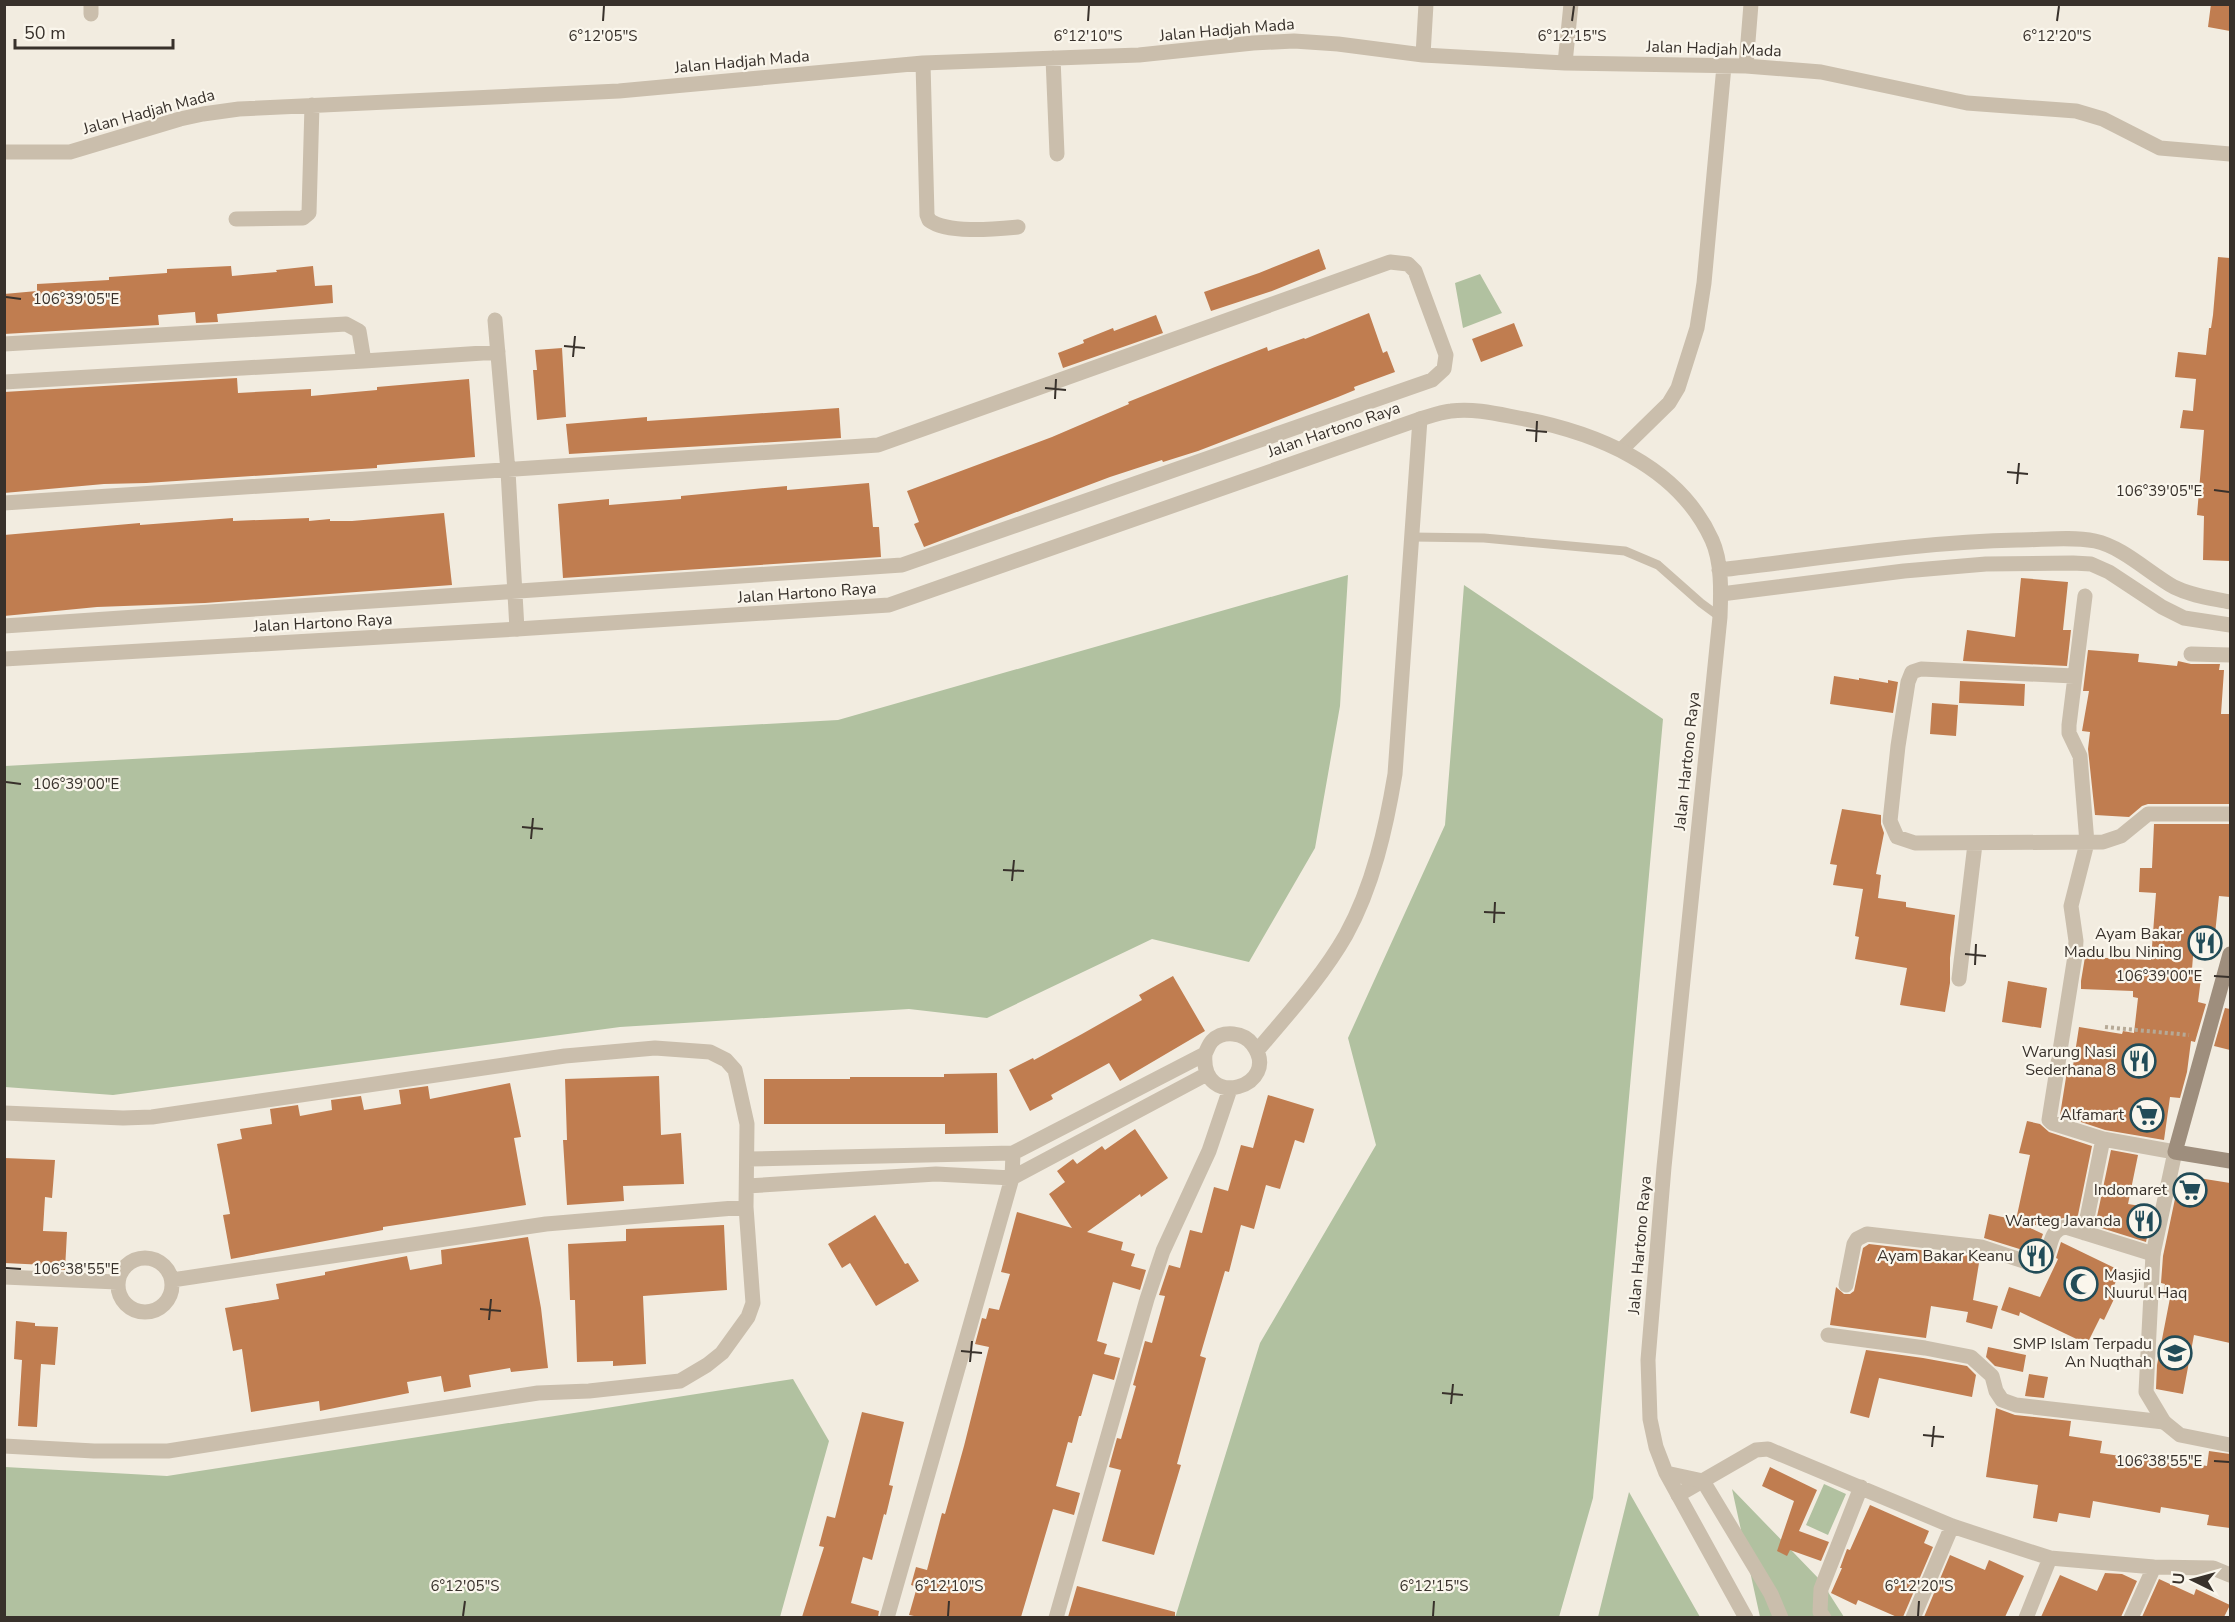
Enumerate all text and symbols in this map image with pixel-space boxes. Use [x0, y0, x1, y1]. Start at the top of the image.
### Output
scale bar [15, 12, 172, 50]
street label: Jalan Hadjah Mada [1158, 13, 1295, 47]
text: 50 m [24, 21, 66, 45]
text: 6°12'05"S [569, 26, 637, 46]
text: 6°12'10"S [1054, 26, 1122, 46]
text: 6°12'15"S [1538, 26, 1606, 46]
text: 6°12'20"S [2023, 26, 2091, 46]
street label: Jalan Hadjah Mada [1645, 36, 1782, 62]
street label: Jalan Hadjah Mada [673, 45, 810, 79]
street label: Jalan Hadjah Mada [80, 84, 217, 140]
text: 106°39'05"E [33, 289, 119, 309]
street label: Jalan Hartono Raya [1264, 397, 1403, 463]
text: 106°39'05"E [2116, 481, 2202, 501]
street label: Jalan Hartono Raya [736, 577, 877, 609]
street label: Jalan Hartono Raya [252, 608, 393, 638]
street label: Jalan Hartono Raya [1669, 691, 1705, 832]
text: 106°39'00"E [33, 774, 119, 794]
place label: Ayam Bakar Madu Ibu Nining [2064, 923, 2182, 963]
restaurant icon: Ayam Bakar Madu Ibu Nining [2187, 925, 2223, 961]
text: 106°39'00"E [2116, 966, 2202, 986]
place label: Warung Nasi Sederhana 8 [2022, 1041, 2116, 1081]
restaurant icon: Warung Nasi Sederhana 8 [2121, 1043, 2157, 1079]
supermarket icon: Alfamart [2129, 1097, 2165, 1133]
place label: Alfamart [2060, 1104, 2124, 1126]
supermarket icon: Indomaret [2172, 1172, 2208, 1208]
street label: Jalan Hartono Raya [1623, 1175, 1657, 1316]
place label: Indomaret [2094, 1179, 2167, 1201]
restaurant icon: Warteg Javanda [2126, 1203, 2162, 1239]
place label: Warteg Javanda [2005, 1210, 2121, 1232]
restaurant icon: Ayam Bakar Keanu [2018, 1238, 2054, 1274]
place label: Ayam Bakar Keanu [1877, 1245, 2013, 1267]
text: 106°38'55"E [33, 1259, 119, 1279]
place label: Masjid Nuurul Haq [2104, 1264, 2187, 1304]
mosque icon: Masjid Nuurul Haq [2063, 1266, 2099, 1302]
place label: SMP Islam Terpadu An Nuqthah [2013, 1333, 2152, 1373]
school or university icon: SMP Islam Terpadu An Nuqthah [2157, 1335, 2193, 1371]
text: 106°38'55"E [2116, 1451, 2202, 1471]
north arrow [2163, 1550, 2223, 1610]
text: U [2168, 1572, 2191, 1586]
text: 6°12'05"S [431, 1576, 499, 1596]
text: 6°12'10"S [915, 1576, 983, 1596]
text: 6°12'15"S [1400, 1576, 1468, 1596]
text: 6°12'20"S [1885, 1576, 1953, 1596]

